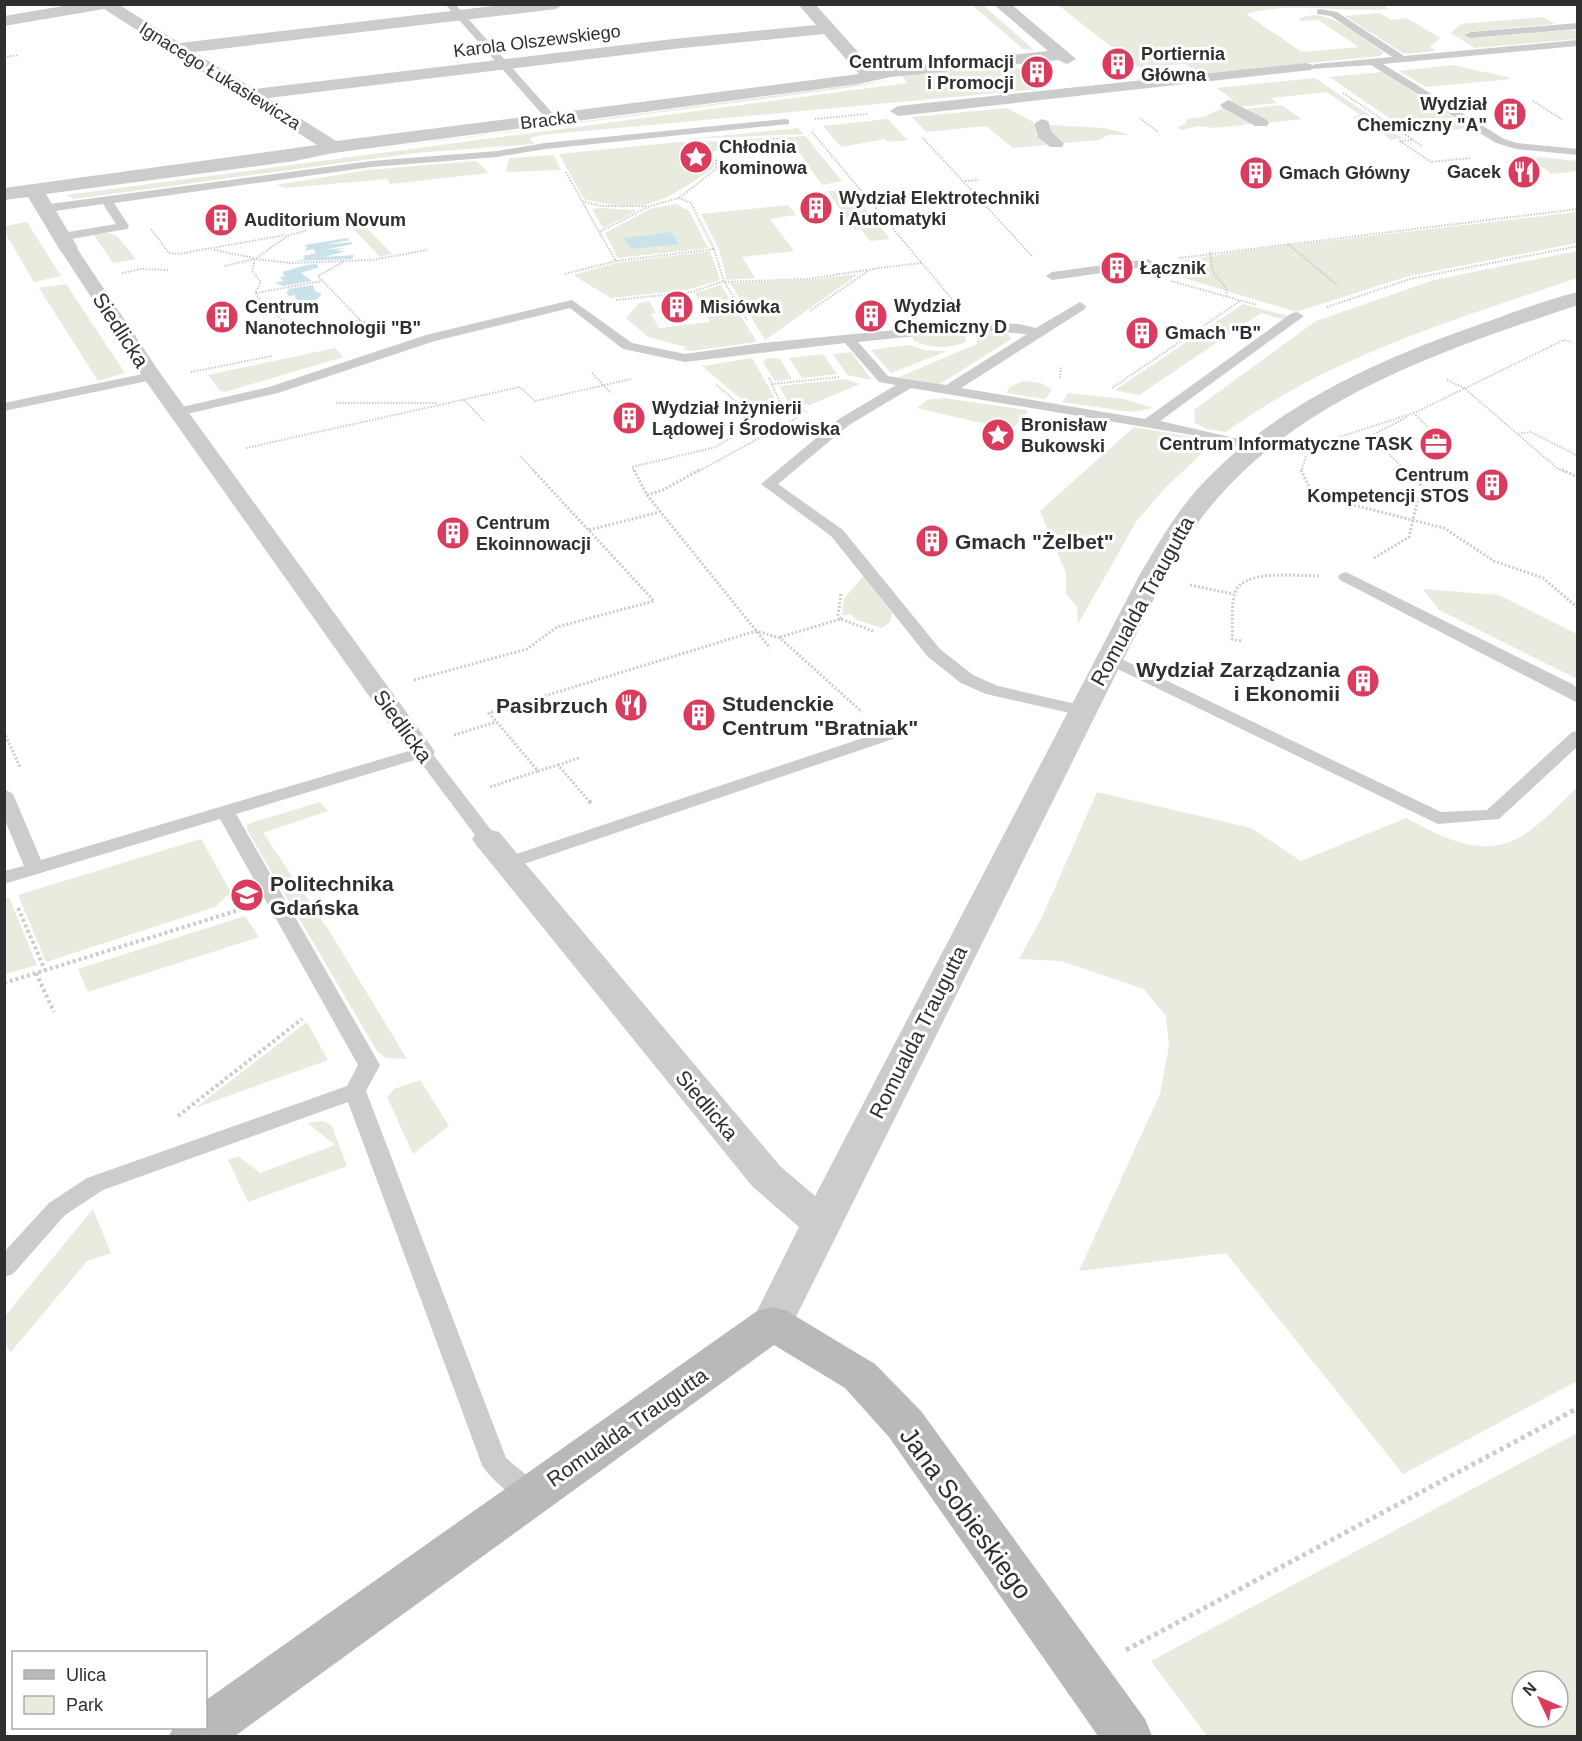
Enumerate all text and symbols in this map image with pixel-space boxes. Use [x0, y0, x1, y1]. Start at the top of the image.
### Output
street label: Ignacego Łukasiewicza [136, 18, 305, 134]
street label: Karola Olszewskiego [452, 21, 622, 61]
place label: Portiernia Główna [1141, 44, 1226, 85]
building icon: Portiernia Główna [1100, 46, 1136, 82]
place label: Centrum Informacji i Promocji [849, 52, 1014, 93]
building icon: Centrum Informacji i Promocji [1019, 54, 1055, 90]
place label: Wydział Chemiczny "A" [1357, 94, 1487, 135]
building icon: Wydział Chemiczny "A" [1492, 96, 1528, 132]
street label: Bracka [519, 107, 578, 133]
place label: Chłodnia kominowa [719, 137, 808, 178]
place icon: Chłodnia kominowa [678, 139, 714, 175]
restaurant icon: Gacek [1506, 154, 1542, 190]
building icon: Gmach Główny [1238, 155, 1274, 191]
place label: Gacek [1447, 162, 1502, 182]
place label: Gmach Główny [1279, 163, 1410, 183]
place label: Wydział Elektrotechniki i Automatyki [839, 188, 1040, 229]
building icon: Wydział Elektrotechniki i Automatyki [798, 190, 834, 226]
building icon: Auditorium Novum [203, 202, 239, 238]
place label: Auditorium Novum [244, 210, 406, 230]
building icon: Łącznik [1099, 250, 1135, 286]
place label: Łącznik [1140, 258, 1207, 278]
street label: Siedlicka [88, 288, 154, 372]
building icon: Misiówka [659, 289, 695, 325]
place label: Wydział Chemiczny D [894, 296, 1007, 337]
place label: Centrum Nanotechnologii "B" [245, 297, 421, 338]
place label: Misiówka [700, 297, 781, 317]
building icon: Wydział Chemiczny D [853, 298, 889, 334]
building icon: Centrum Nanotechnologii "B" [204, 299, 240, 335]
building icon: Gmach "B" [1124, 315, 1160, 351]
place label: Gmach "B" [1165, 323, 1261, 343]
place label: Wydział Inżynierii Lądowej i Środowiska [652, 398, 841, 439]
building icon: Wydział Inżynierii Lądowej i Środowiska [611, 400, 647, 436]
place label: Bronisław Bukowski [1021, 415, 1108, 456]
place icon: Bronisław Bukowski [980, 417, 1016, 453]
office icon: Centrum Informatyczne TASK [1418, 426, 1454, 462]
place label: Centrum Informatyczne TASK [1159, 434, 1413, 454]
place label: Centrum Kompetencji STOS [1307, 465, 1469, 506]
building icon: Centrum Kompetencji STOS [1474, 467, 1510, 503]
street label: Romualda Traugutta [1086, 512, 1198, 690]
place label: Centrum Ekoinnowacji [476, 513, 591, 554]
building icon: Centrum Ekoinnowacji [435, 515, 471, 551]
building icon: Gmach "Żelbet" [914, 523, 950, 559]
place label: Gmach "Żelbet" [955, 530, 1114, 553]
place label: Wydział Zarządzania i Ekonomii [1136, 658, 1340, 705]
building icon: Wydział Zarządzania i Ekonomii [1345, 663, 1381, 699]
street label: Siedlicka [369, 685, 437, 767]
restaurant icon: Pasibrzuch [613, 687, 649, 723]
place label: Studenckie Centrum "Bratniak" [722, 692, 918, 739]
place label: Pasibrzuch [496, 694, 608, 717]
building icon: Studenckie Centrum "Bratniak" [681, 697, 717, 733]
place label: Politechnika Gdańska [270, 872, 394, 919]
school or university icon: Politechnika Gdańska [229, 877, 265, 913]
street label: Romualda Traugutta [865, 942, 972, 1122]
street label: Siedlicka [671, 1065, 743, 1145]
street label: Romualda Traugutta [542, 1363, 712, 1491]
street label: Jana Sobieskiego [894, 1421, 1038, 1605]
legend [12, 1651, 207, 1729]
text: Ulica [66, 1665, 107, 1685]
north arrow [1510, 1669, 1570, 1729]
text: N [1519, 1679, 1540, 1699]
text: Park [66, 1695, 104, 1715]

